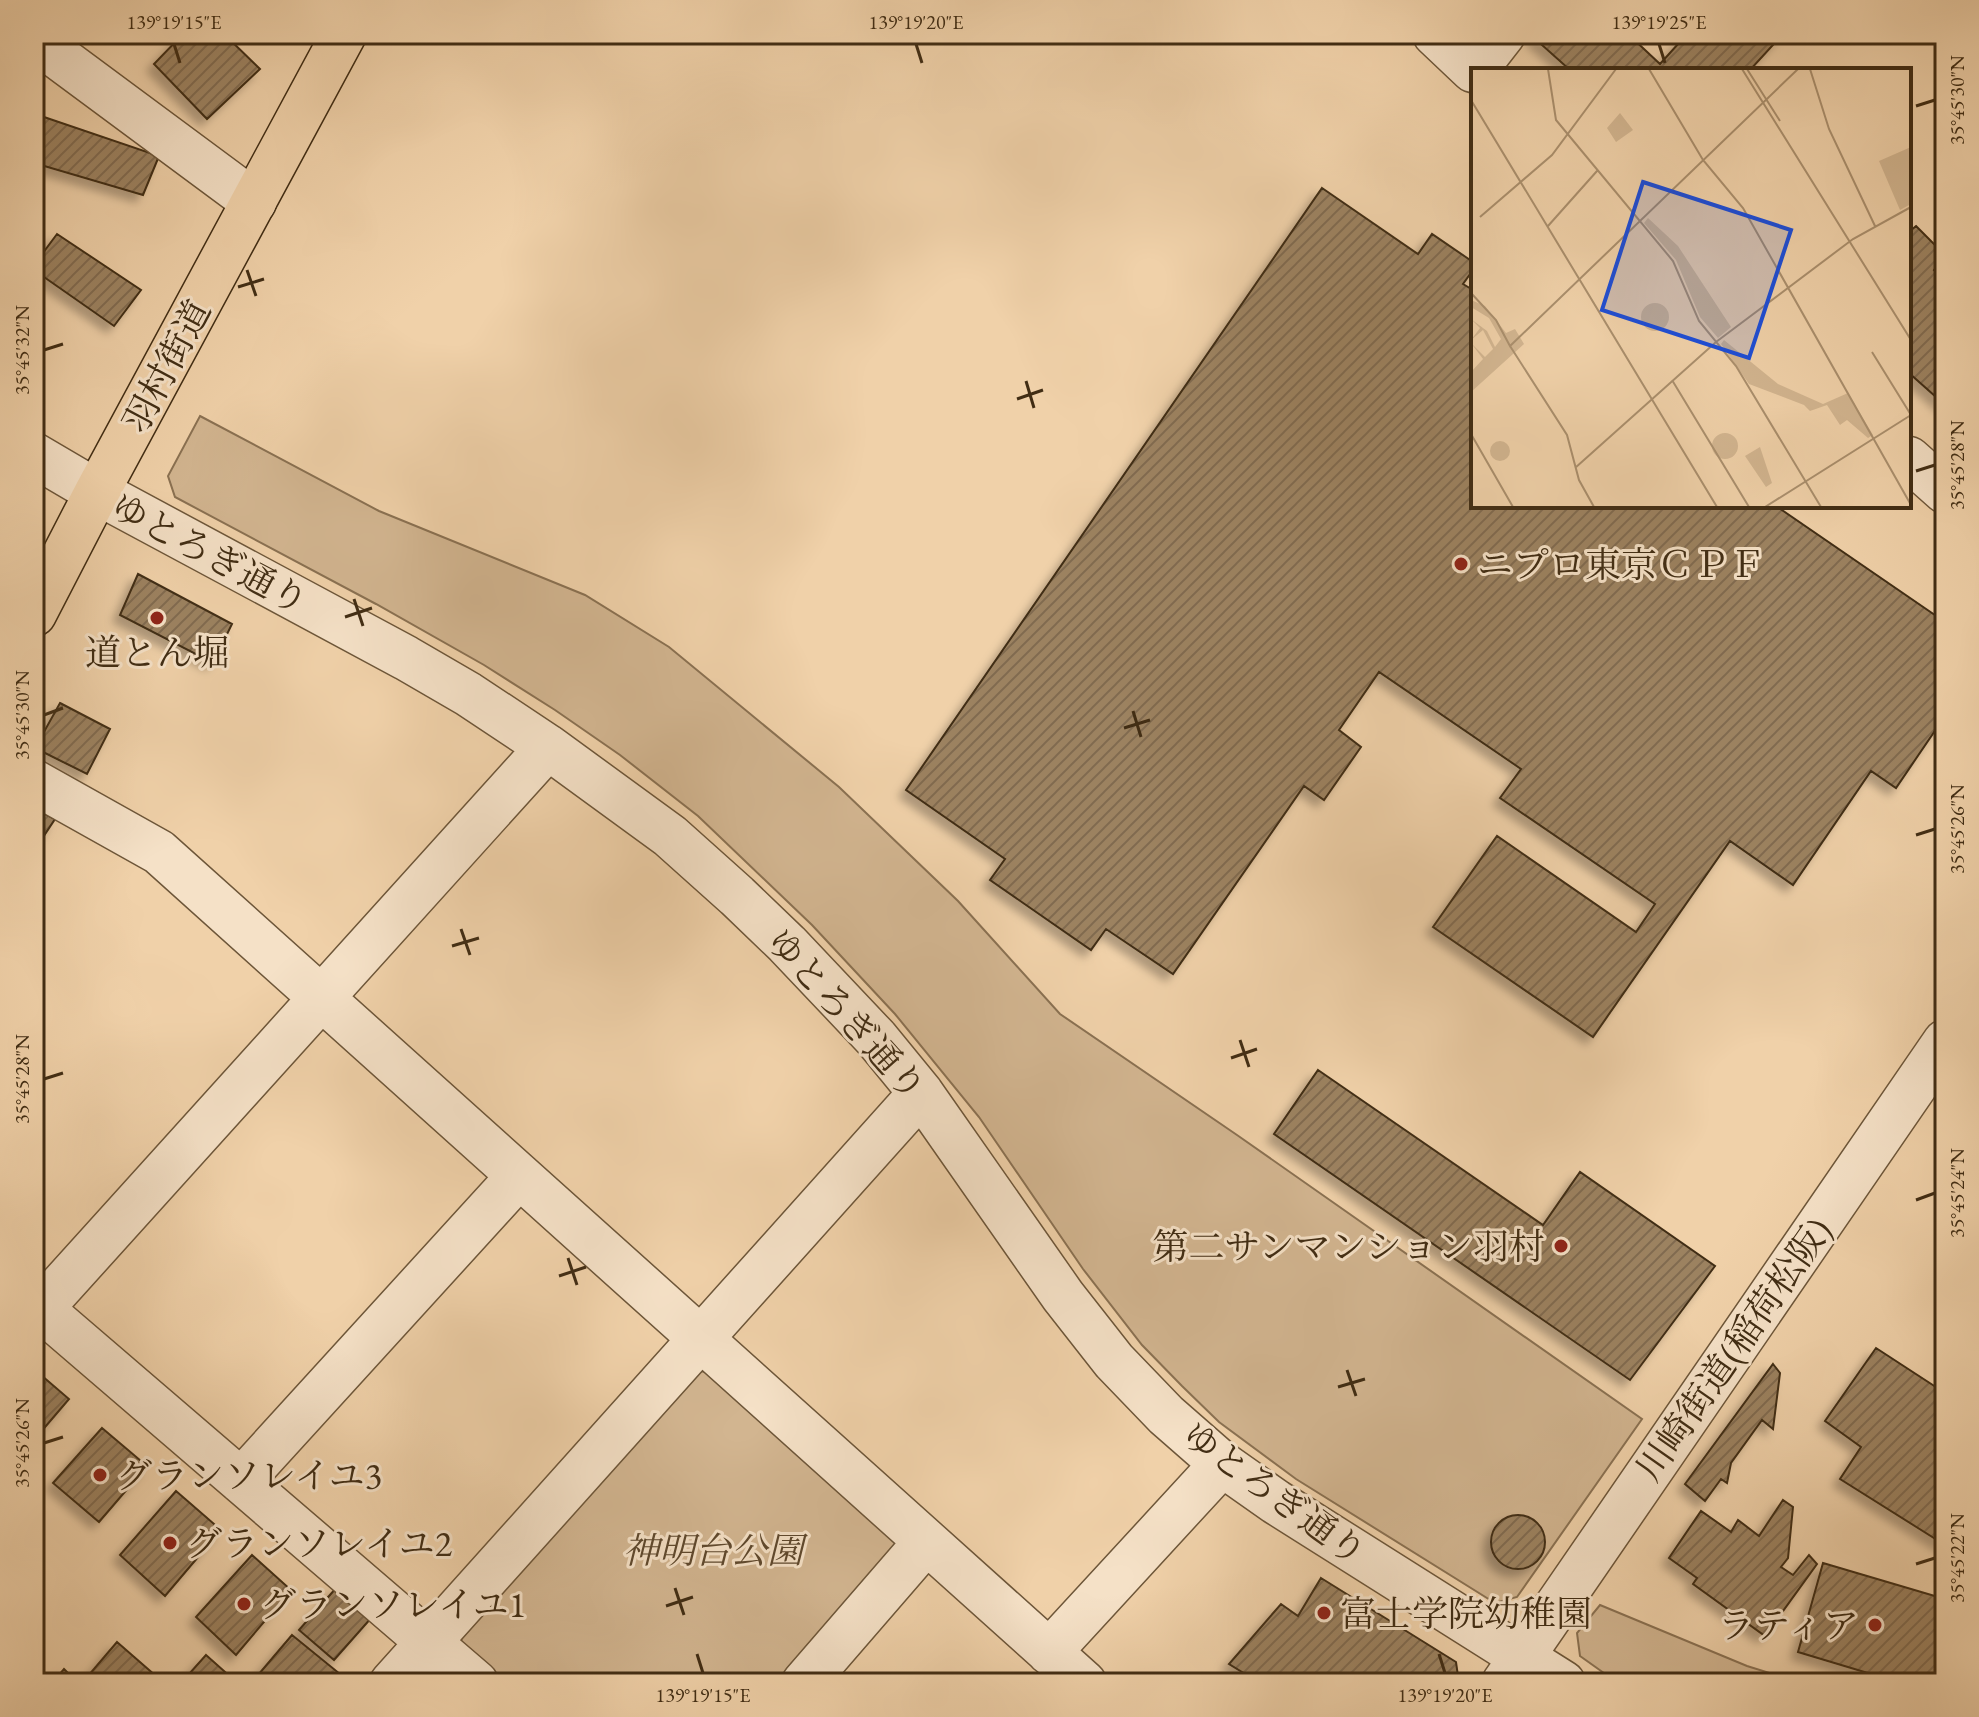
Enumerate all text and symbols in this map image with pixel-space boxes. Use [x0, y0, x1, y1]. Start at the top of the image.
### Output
text: 139°19'15"E [127, 9, 221, 35]
text: 139°19'20"E [869, 9, 963, 35]
text: 139°19'25"E [1612, 9, 1706, 35]
text: 35°45'30"N [1944, 55, 1970, 145]
inset map [1471, 68, 1911, 508]
street label: 羽村街道 [112, 292, 221, 441]
text: 35°45'32"N [9, 305, 35, 395]
text: 35°45'28"N [1944, 420, 1970, 510]
street label: ゆとろぎ通り [103, 482, 316, 625]
place label: ニプロ東京ＣＰＦ [1477, 541, 1765, 588]
marker: ニプロ東京ＣＰＦ [1452, 555, 1470, 573]
marker: 道とん堀 [148, 609, 166, 627]
place label: 道とん堀 [85, 629, 229, 676]
text: 35°45'30"N [9, 670, 35, 760]
text: 35°45'26"N [1944, 784, 1970, 874]
street label: ゆとろぎ通り [757, 918, 936, 1110]
text: 35°45'28"N [9, 1034, 35, 1124]
text: 35°45'24"N [1944, 1148, 1970, 1238]
street label: 川崎街道(稲荷松阪) [1625, 1209, 1842, 1490]
place label: 第二サンマンション羽村 [1152, 1223, 1545, 1270]
marker: 第二サンマンション羽村 [1552, 1237, 1570, 1255]
text: 35°45'26"N [9, 1398, 35, 1488]
street label: ゆとろぎ通り [1174, 1411, 1376, 1576]
place label: グランソレイユ3 [116, 1452, 382, 1499]
marker: グランソレイユ3 [91, 1466, 109, 1484]
text: 35°45'22"N [1944, 1513, 1970, 1603]
place label: グランソレイユ2 [186, 1520, 452, 1567]
park label: 神明台公園 [623, 1527, 808, 1574]
marker: グランソレイユ2 [161, 1534, 179, 1552]
place label: グランソレイユ1 [260, 1581, 526, 1628]
place label: 富士学院幼稚園 [1340, 1590, 1592, 1637]
marker: グランソレイユ1 [235, 1595, 253, 1613]
place label: ラティア [1718, 1602, 1859, 1649]
marker: 富士学院幼稚園 [1315, 1604, 1333, 1622]
marker: ラティア [1866, 1616, 1884, 1634]
text: 139°19'15"E [656, 1682, 750, 1708]
text: 139°19'20"E [1398, 1682, 1492, 1708]

